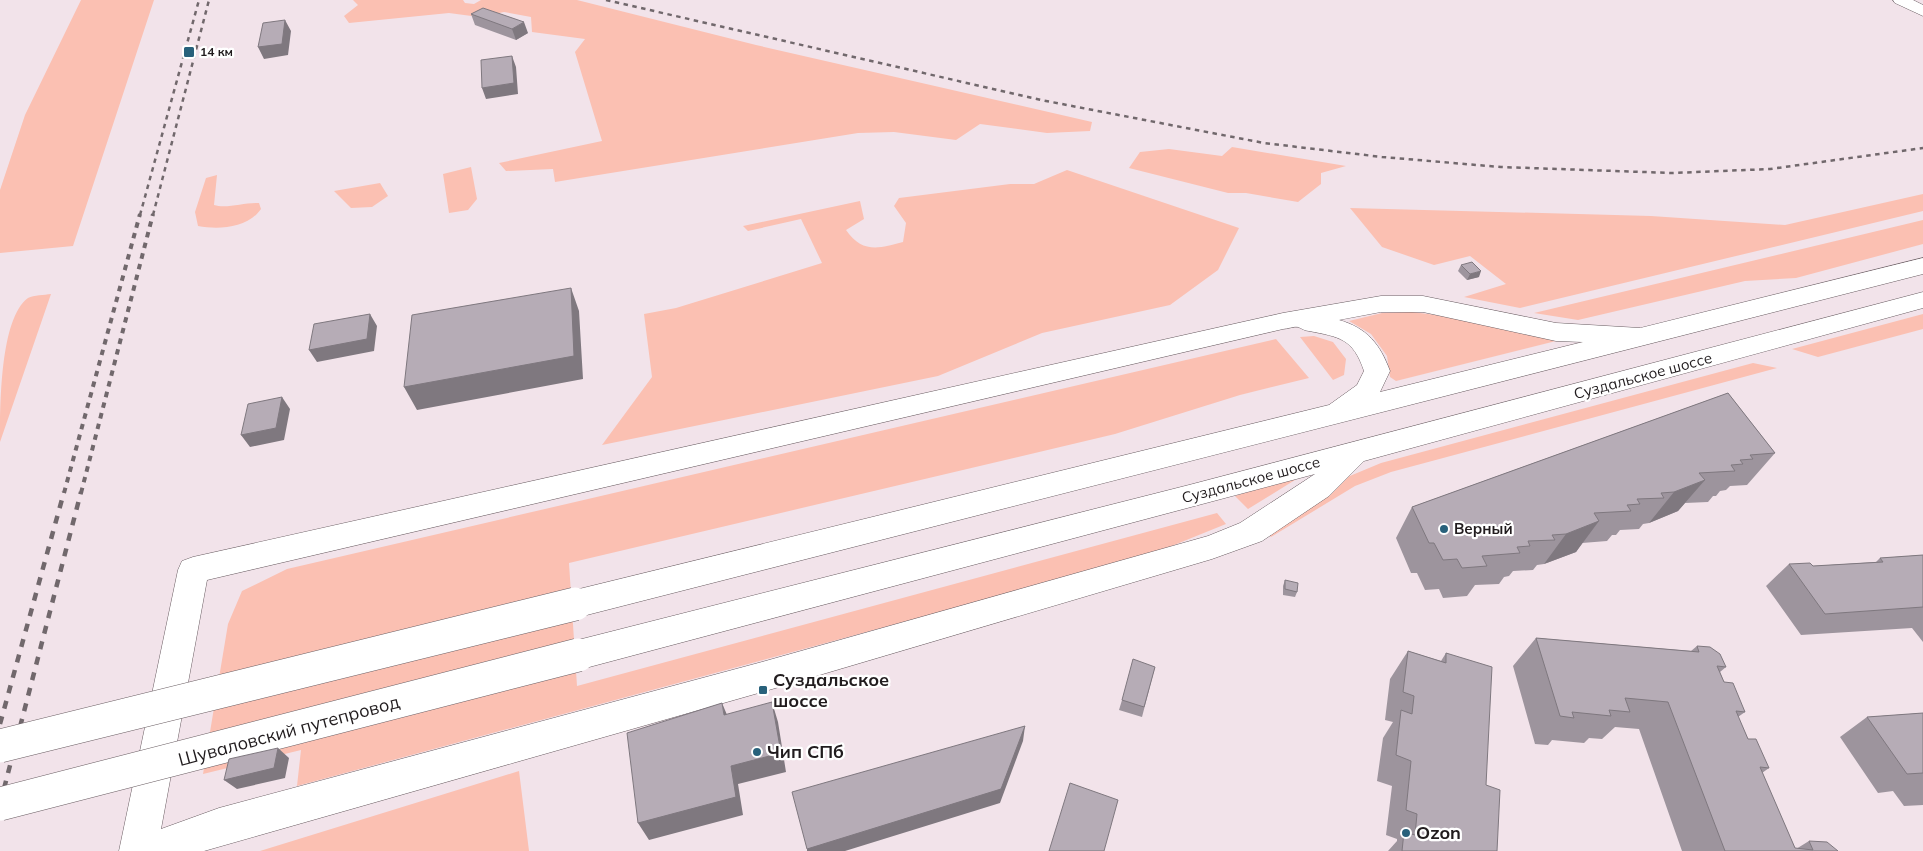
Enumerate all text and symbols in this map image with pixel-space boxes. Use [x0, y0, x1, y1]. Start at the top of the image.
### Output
place label: 14 км [200, 44, 233, 59]
marker: 14 км [182, 45, 196, 59]
street label: Суздальское шоссе [1572, 348, 1714, 403]
street label: Суздальское шоссе [1180, 452, 1322, 507]
place label: Верный [1454, 519, 1513, 538]
marker: Верный [1438, 523, 1450, 535]
place label: Суздальское шоссе [773, 668, 889, 712]
marker: Суздальское шоссе [757, 684, 769, 696]
street label: Шуваловский путепровод [176, 690, 402, 771]
place label: Чип СПб [767, 740, 844, 763]
marker: Чип СПб [751, 746, 763, 758]
place label: Ozon [1416, 821, 1461, 844]
marker: Ozon [1400, 827, 1412, 839]

